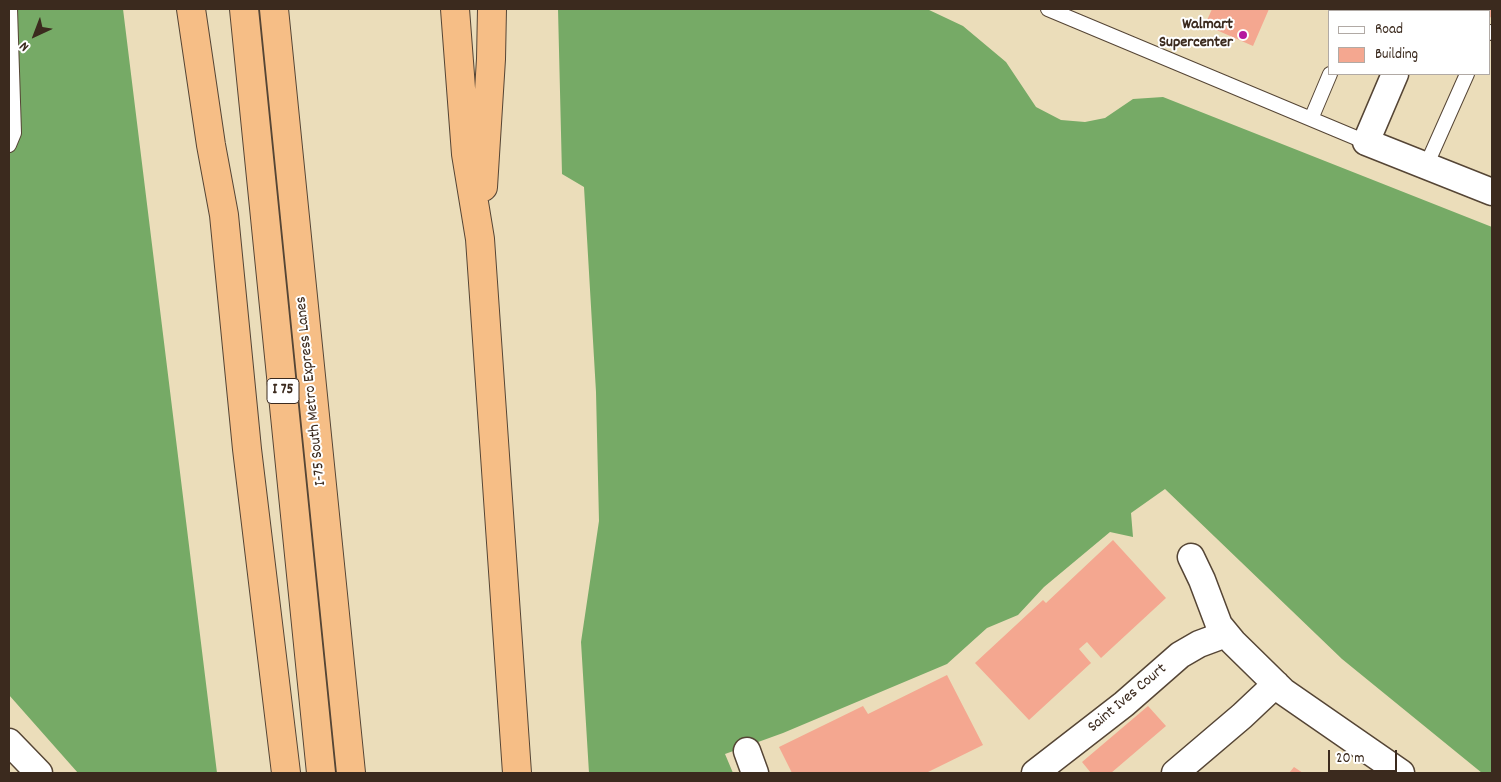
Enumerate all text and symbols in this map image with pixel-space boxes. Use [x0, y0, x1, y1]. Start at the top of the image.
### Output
north arrow [10, 10, 60, 60]
legend [1328, 10, 1491, 75]
place label: Walmart Supercenter [1159, 16, 1233, 54]
text: Road [1375, 19, 1403, 41]
marker: Walmart Supercenter [1237, 29, 1249, 41]
text: N [15, 36, 34, 56]
text: Building [1375, 44, 1418, 66]
street label: I-75 South Metro Express Lanes [292, 295, 332, 487]
road number: I 75 [267, 378, 299, 404]
street label: Saint Ives Court [1085, 660, 1171, 738]
scale bar [1331, 740, 1400, 772]
text: 20 m [1336, 748, 1364, 770]

